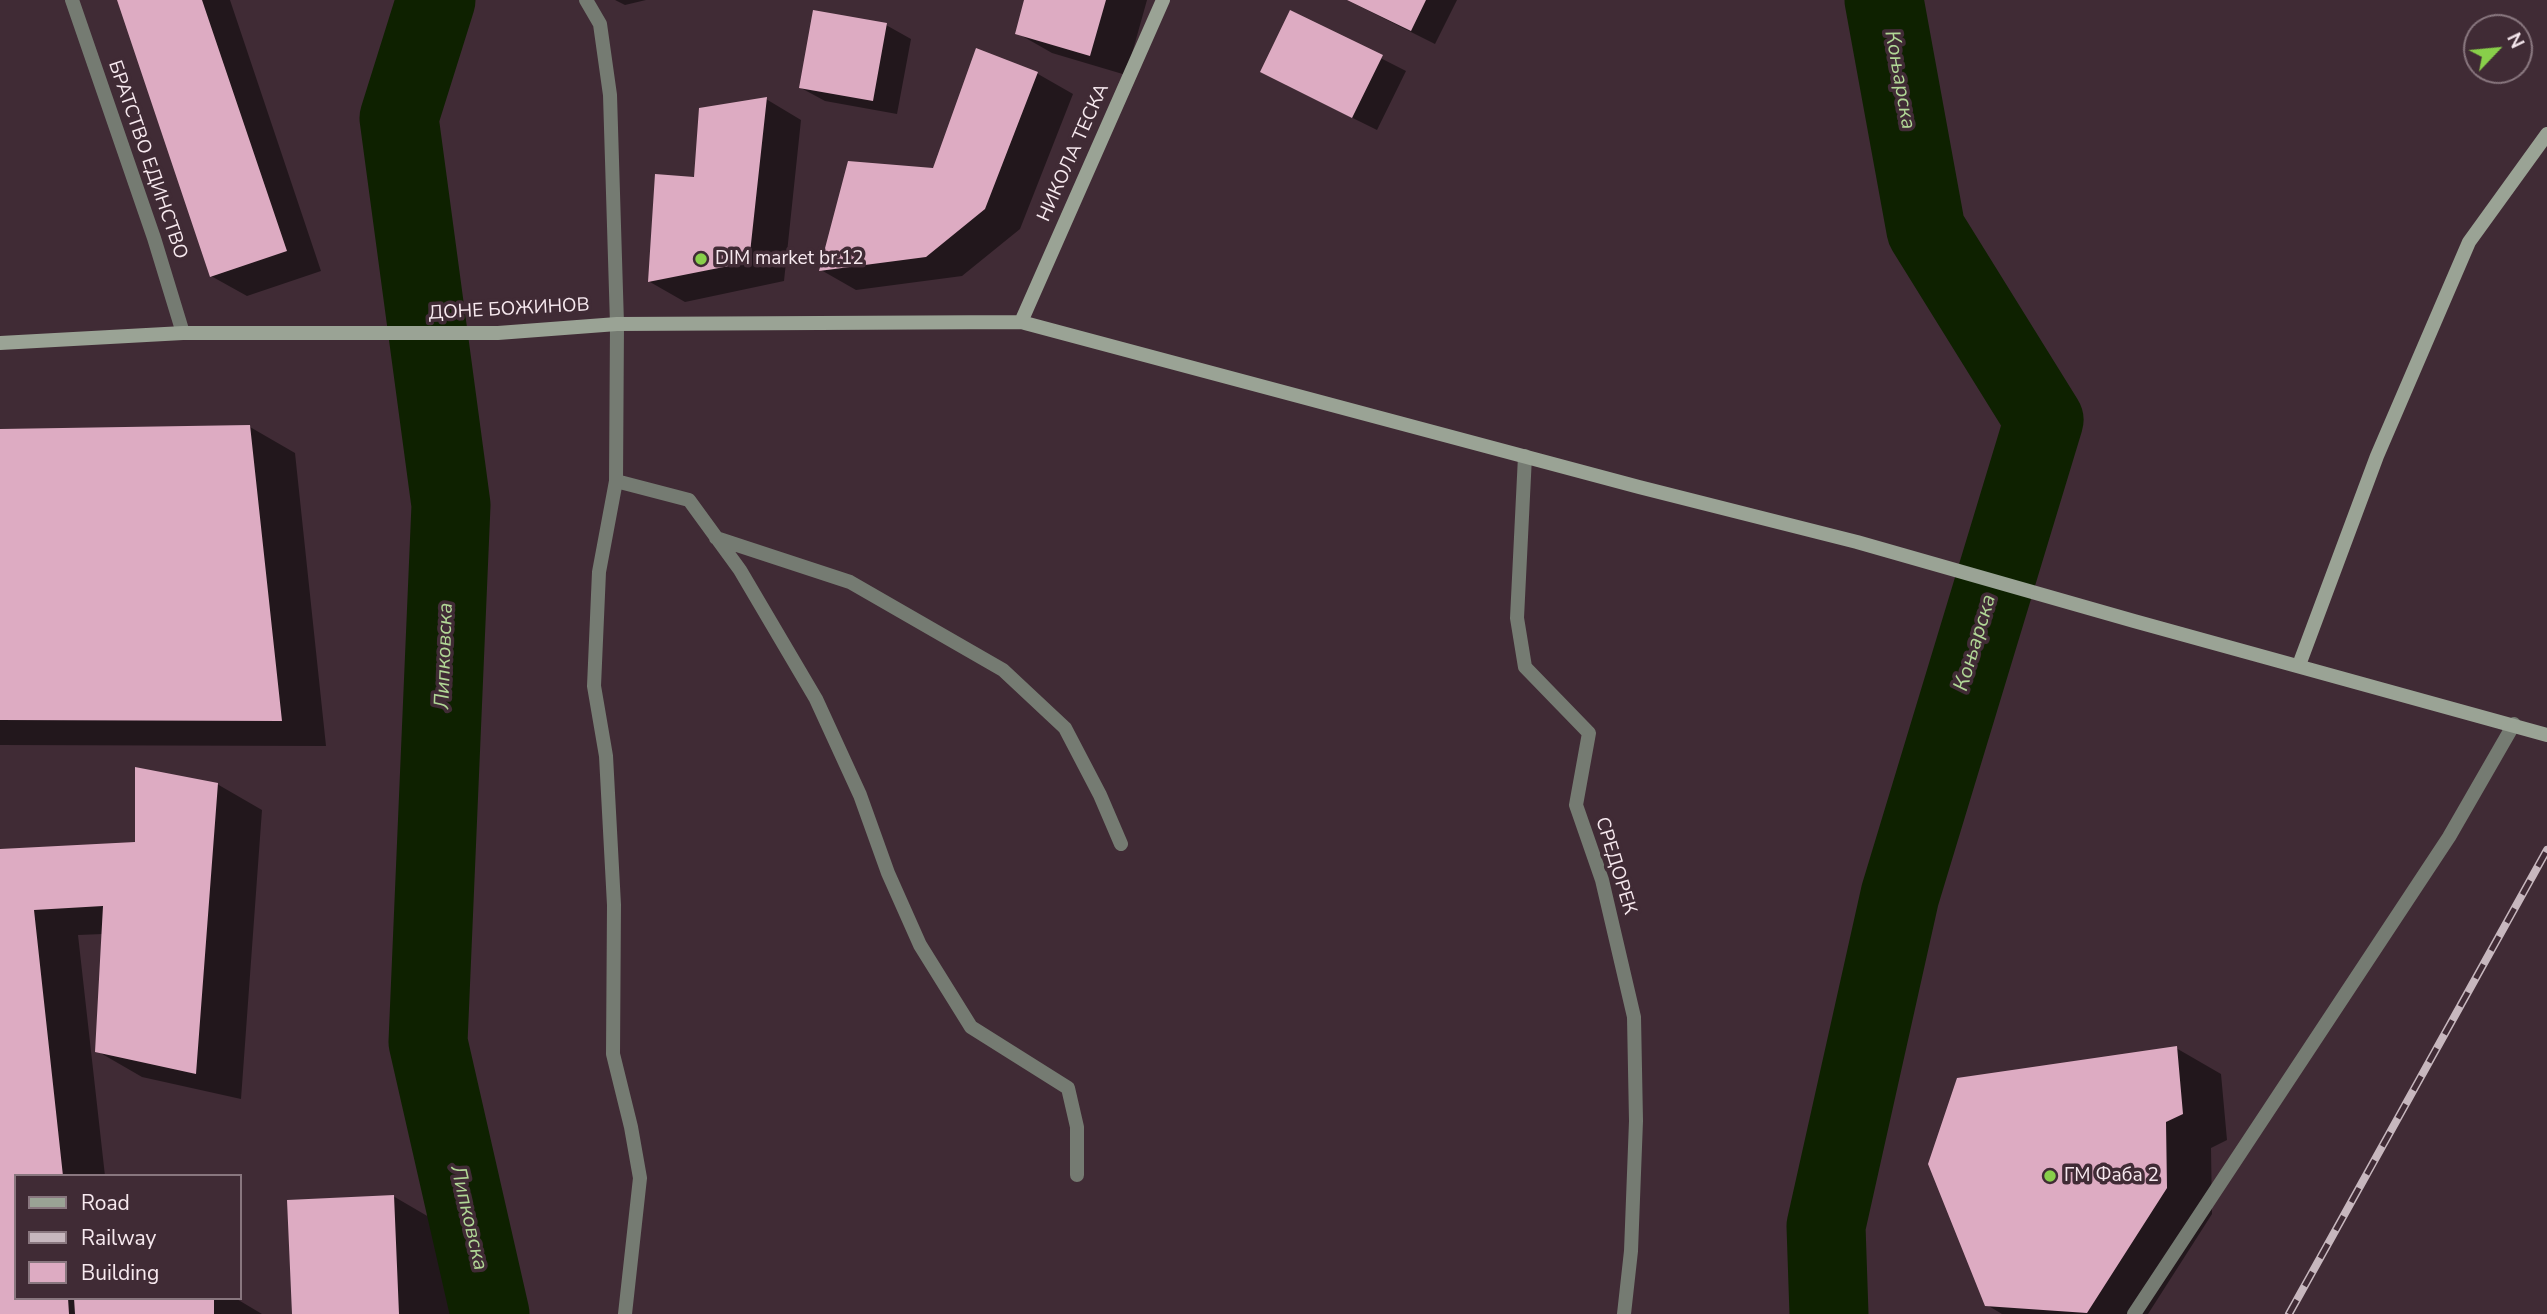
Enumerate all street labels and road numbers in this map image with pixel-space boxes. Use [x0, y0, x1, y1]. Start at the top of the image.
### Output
street label: БРАТСТВО ЕДИНСТВО [102, 58, 192, 262]
street label: НИКОЛА ТЕСКА [1033, 80, 1115, 226]
street label: ДОНЕ БОЖИНОВ [428, 294, 590, 326]
street label: СРЕДОРЕК [1589, 815, 1641, 917]

